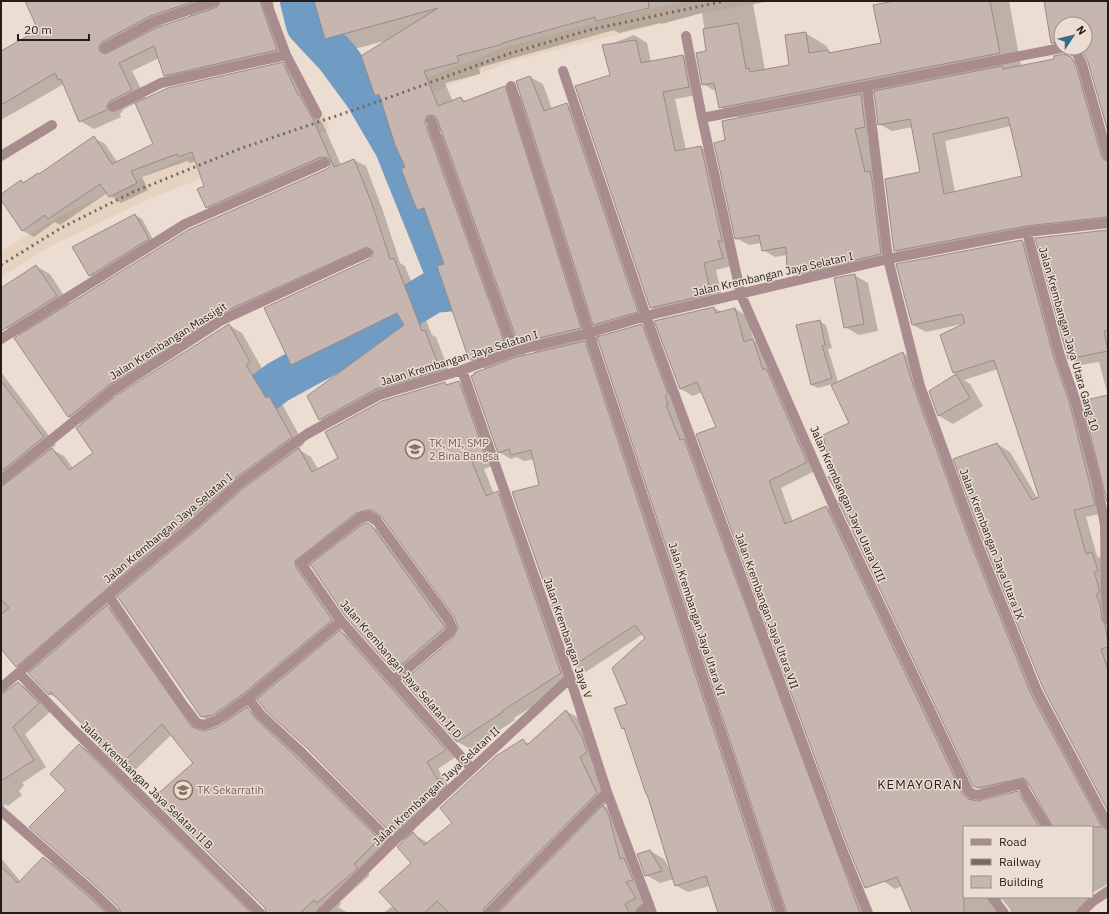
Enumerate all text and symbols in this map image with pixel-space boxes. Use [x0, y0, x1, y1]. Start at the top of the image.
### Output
scale bar [18, 16, 89, 42]
north arrow [1053, 16, 1093, 56]
text: 20 m [24, 22, 52, 37]
text: N [1073, 23, 1089, 38]
street label: Jalan Krembangan Jaya Utara Gang 10 [1036, 245, 1102, 433]
street label: Jalan Krembangan Jaya Selatan I [691, 249, 855, 299]
street label: Jalan Krembangan Massigit [107, 299, 229, 383]
street label: Jalan Krembangan Jaya Selatan I [378, 327, 540, 389]
street label: Jalan Krembangan Jaya Utara VIII [807, 424, 889, 584]
place label: TK, MI, SMP 2 Bina Bangsa [429, 436, 499, 463]
school or university icon: TK, MI, SMP 2 Bina Bangsa [404, 438, 426, 460]
street label: Jalan Krembangan Jaya Utara IX [957, 466, 1027, 622]
street label: Jalan Krembangan Jaya Selatan I [101, 470, 235, 586]
street label: Jalan Krembangan Jaya Utara VII [732, 531, 802, 691]
street label: Jalan Krembangan Jaya Utara VI [666, 540, 728, 698]
street label: Jalan Krembangan Jaya V [541, 576, 595, 700]
street label: Jalan Krembangan Jaya Selatan II D [337, 597, 465, 741]
street label: Jalan Krembangan Jaya Selatan II B [78, 718, 216, 852]
street label: Jalan Krembangan Jaya Selatan II [370, 723, 502, 849]
district label: KEMAYORAN [877, 776, 963, 793]
school or university icon: TK Sekarratih [172, 779, 194, 801]
place label: TK Sekarratih [197, 783, 264, 797]
legend [963, 826, 1093, 898]
text: Road [999, 834, 1027, 849]
text: Railway [999, 854, 1041, 869]
text: Building [999, 874, 1044, 889]

